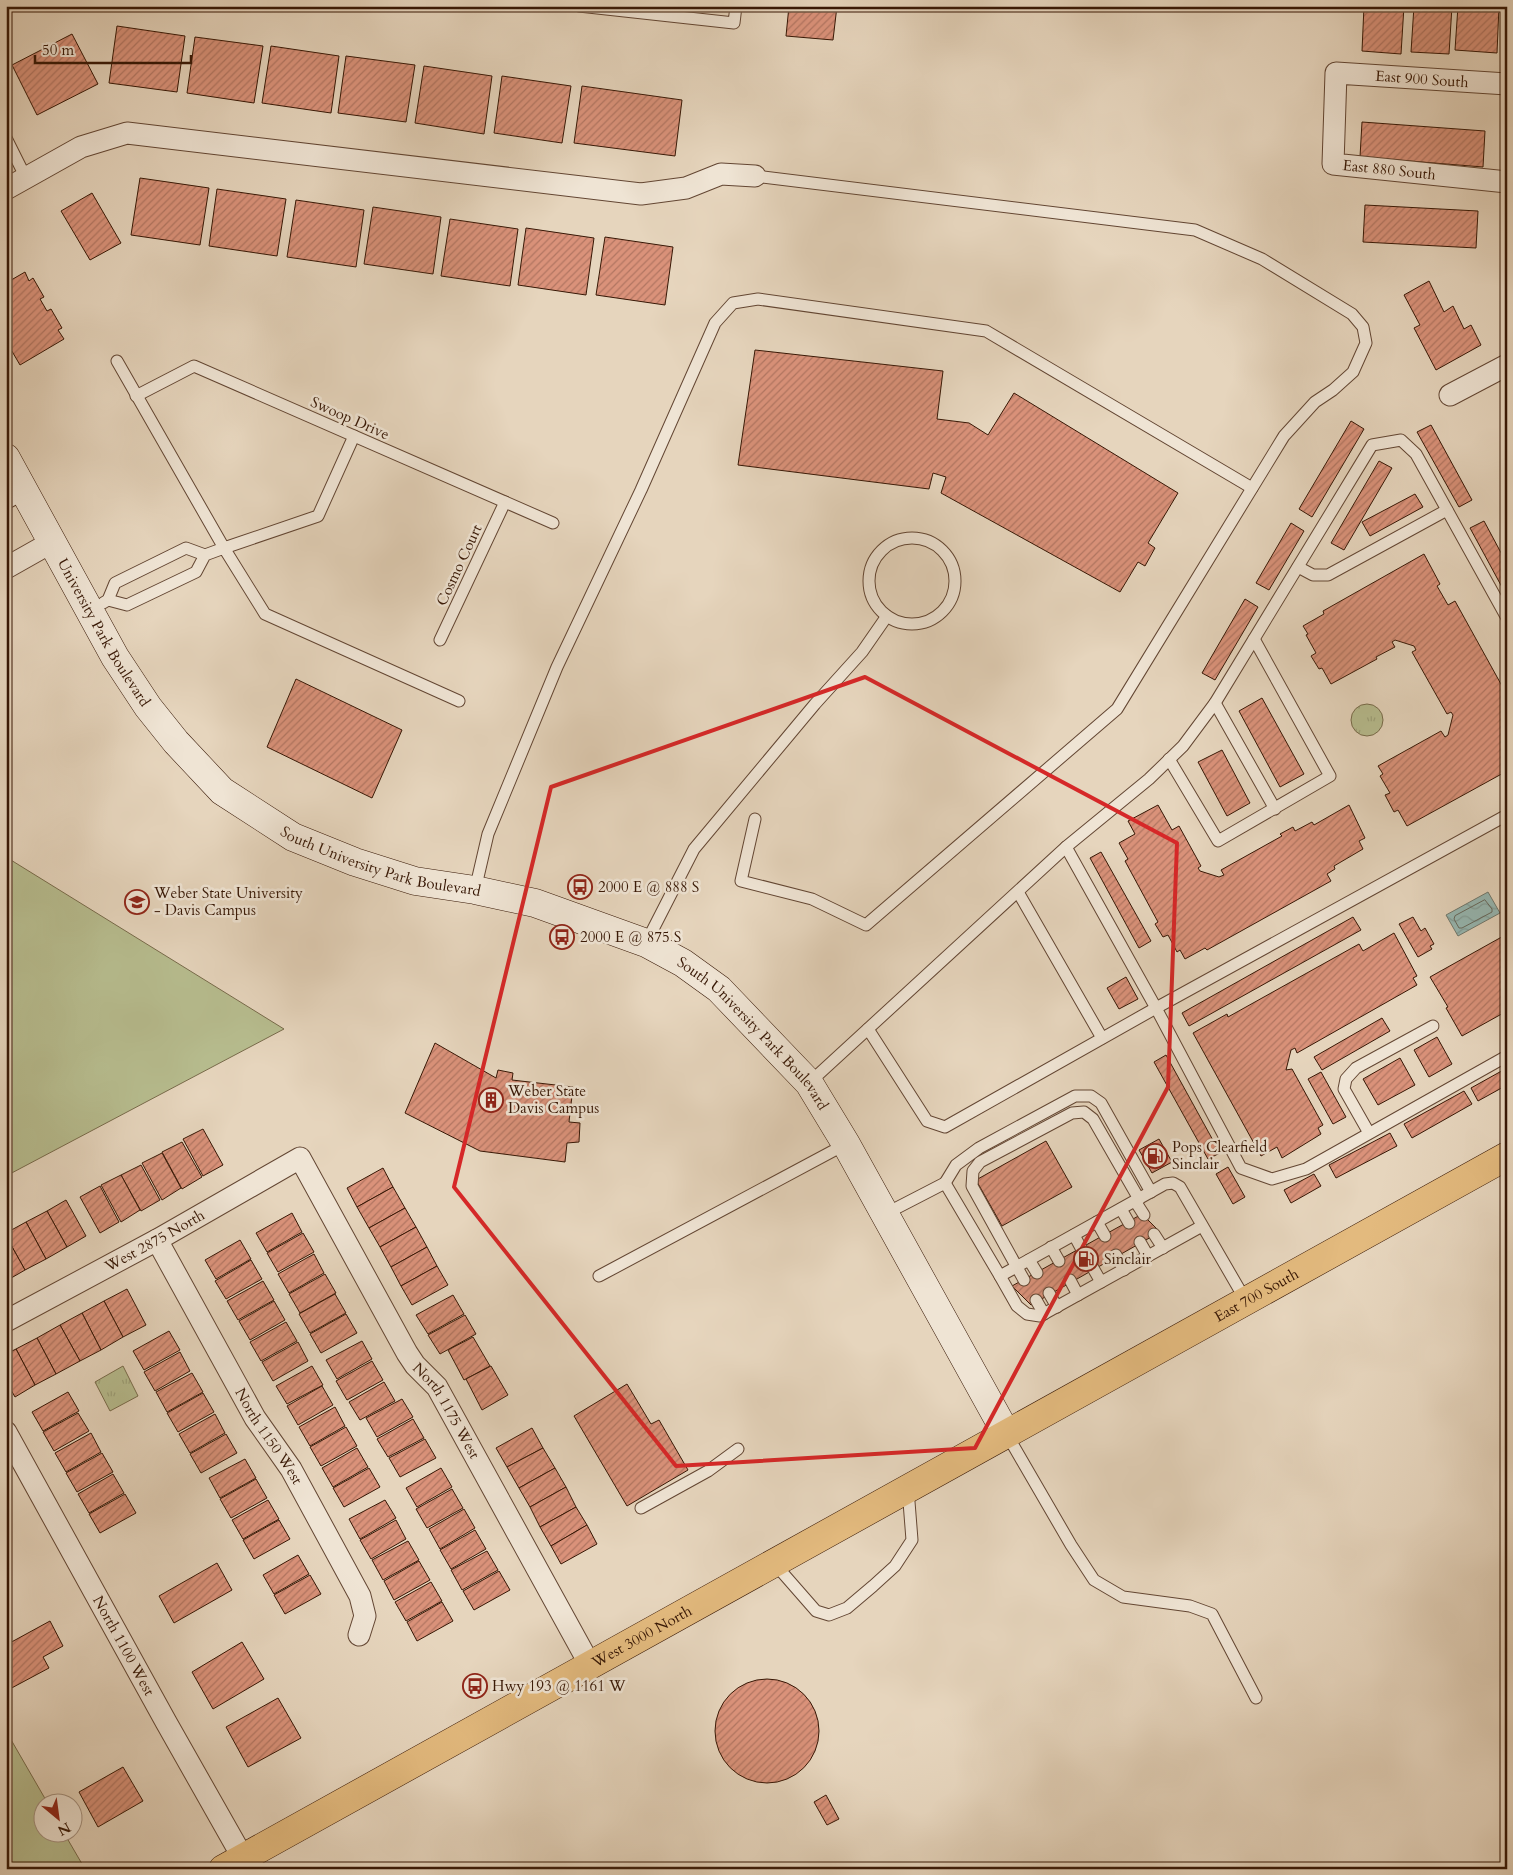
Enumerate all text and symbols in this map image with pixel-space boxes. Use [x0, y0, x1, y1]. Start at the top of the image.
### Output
scale bar [35, 32, 191, 64]
text: 50 m [42, 40, 74, 60]
street label: East 900 South [1375, 66, 1470, 92]
street label: East 880 South [1342, 155, 1438, 185]
street label: Swoop Drive [308, 392, 393, 444]
street label: Cosmo Court [431, 521, 487, 609]
street label: University Park Boulevard [53, 555, 155, 710]
street label: South University Park Boulevard [277, 821, 483, 901]
bus stop icon: 2000 E @ 888 S [567, 874, 593, 900]
place label: 2000 E @ 888 S [598, 877, 699, 897]
place label: Weber State University - Davis Campus [153, 883, 303, 920]
school or university icon: Weber State University - Davis Campus [124, 889, 150, 915]
bus stop icon: 2000 E @ 875 S [549, 924, 575, 950]
place label: 2000 E @ 875 S [580, 927, 681, 947]
street label: South University Park Boulevard [674, 952, 833, 1114]
place label: Weber State Davis Campus [507, 1081, 599, 1118]
building icon: Weber State Davis Campus [478, 1087, 504, 1113]
place label: Pops Clearfield Sinclair [1172, 1137, 1267, 1174]
fuel station icon: Pops Clearfield Sinclair [1142, 1143, 1168, 1169]
street label: West 2875 North [100, 1204, 209, 1277]
fuel station icon: Sinclair [1073, 1246, 1099, 1272]
place label: Sinclair [1104, 1249, 1152, 1269]
street label: East 700 South [1211, 1263, 1303, 1327]
street label: North 1175 West [408, 1358, 485, 1463]
street label: North 1150 West [230, 1384, 308, 1488]
street label: North 1100 West [88, 1592, 160, 1699]
street label: West 3000 North [587, 1600, 696, 1673]
bus stop icon: Hwy 193 @ 1161 W [462, 1673, 488, 1699]
place label: Hwy 193 @ 1161 W [492, 1676, 626, 1696]
north arrow [32, 1792, 82, 1842]
text: N [54, 1818, 74, 1840]

